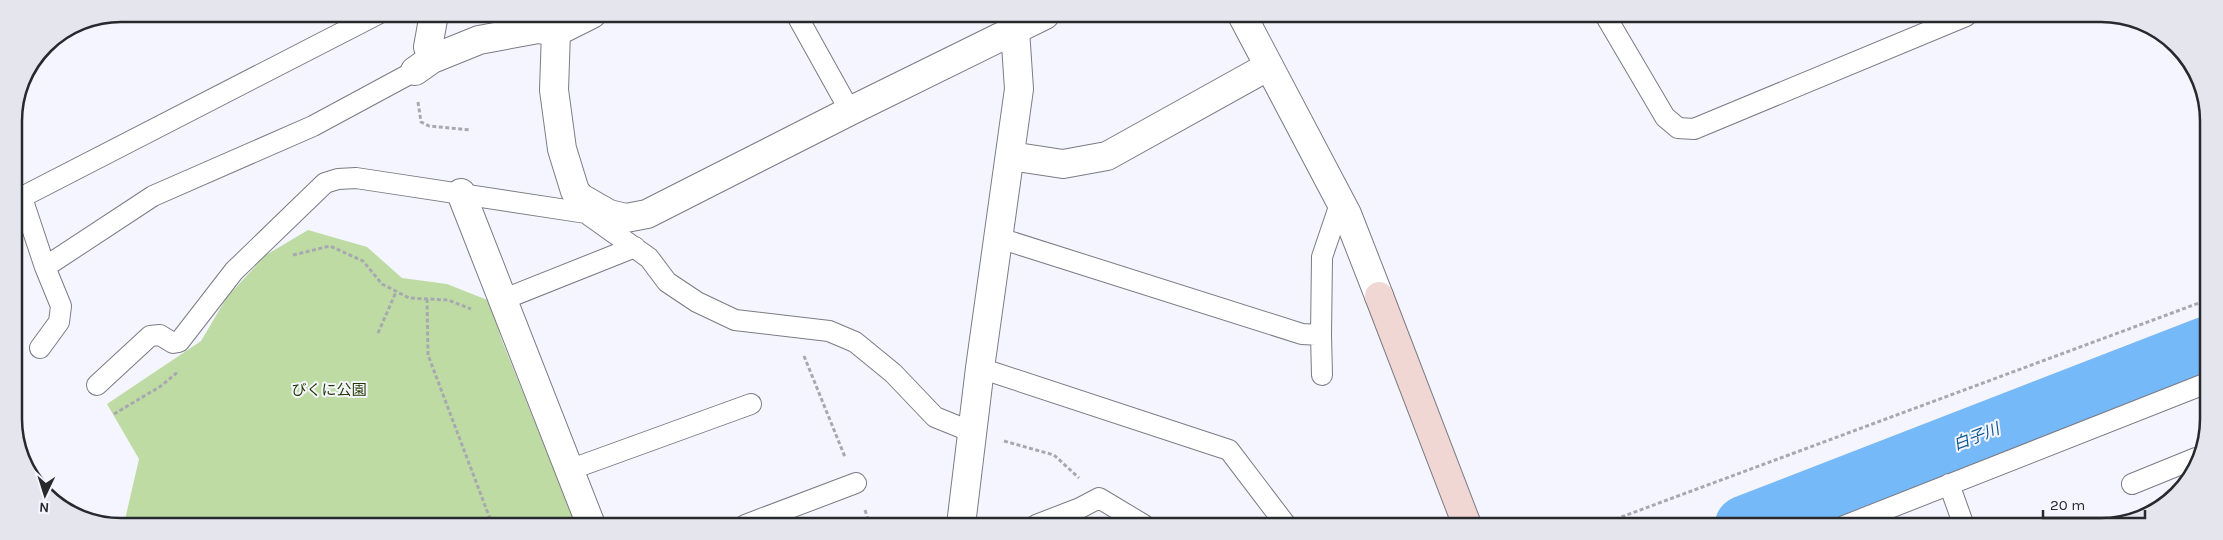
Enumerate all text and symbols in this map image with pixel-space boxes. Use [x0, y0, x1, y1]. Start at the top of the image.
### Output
park label: びくに公園 [291, 381, 367, 399]
water label: 白子川 [1950, 418, 2004, 454]
north arrow [20, 470, 70, 520]
scale bar [2043, 488, 2146, 520]
text: 20 m [2050, 496, 2085, 514]
text: N [39, 499, 50, 516]

